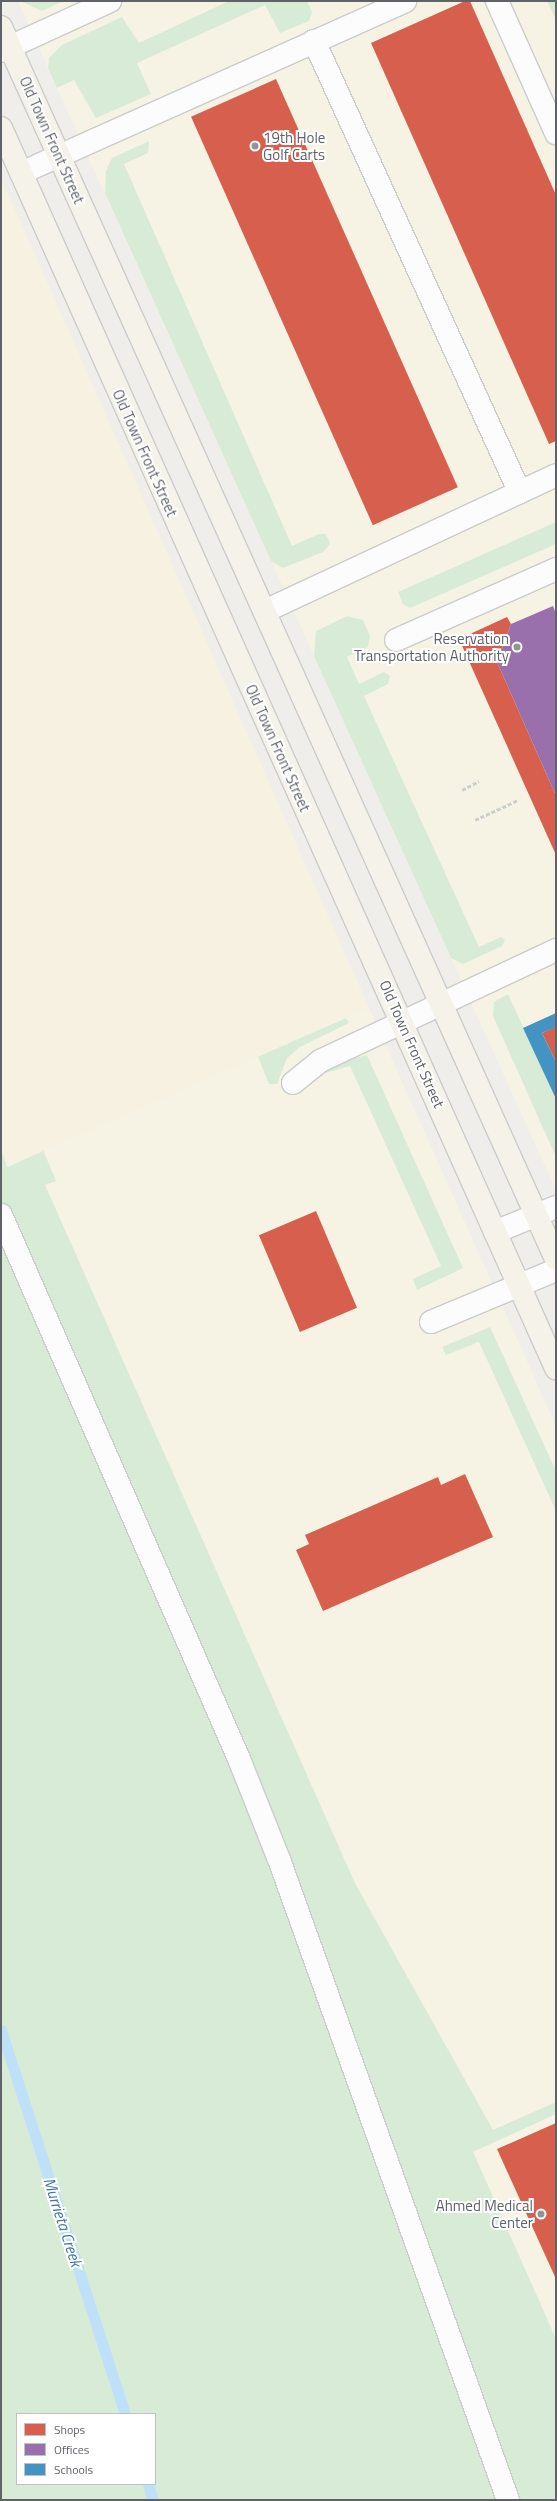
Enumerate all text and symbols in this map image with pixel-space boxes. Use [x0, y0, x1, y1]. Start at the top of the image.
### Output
street label: Old Town Front Street [16, 74, 88, 206]
place label: 19th Hole Golf Carts [263, 128, 325, 163]
marker: 19th Hole Golf Carts [250, 141, 260, 151]
street label: Old Town Front Street [109, 387, 181, 519]
place label: Reservation Transportation Authority [354, 629, 509, 664]
marker: Reservation Transportation Authority [512, 642, 522, 652]
street label: Old Town Front Street [242, 682, 314, 814]
street label: Old Town Front Street [376, 978, 448, 1110]
water label: Murrieta Creek [40, 2175, 86, 2269]
place label: Ahmed Medical Center [436, 2196, 533, 2231]
marker: Ahmed Medical Center [536, 2209, 546, 2219]
legend [16, 2413, 156, 2485]
text: Shops [54, 2420, 85, 2439]
text: Offices [54, 2440, 89, 2459]
text: Schools [54, 2460, 93, 2479]

